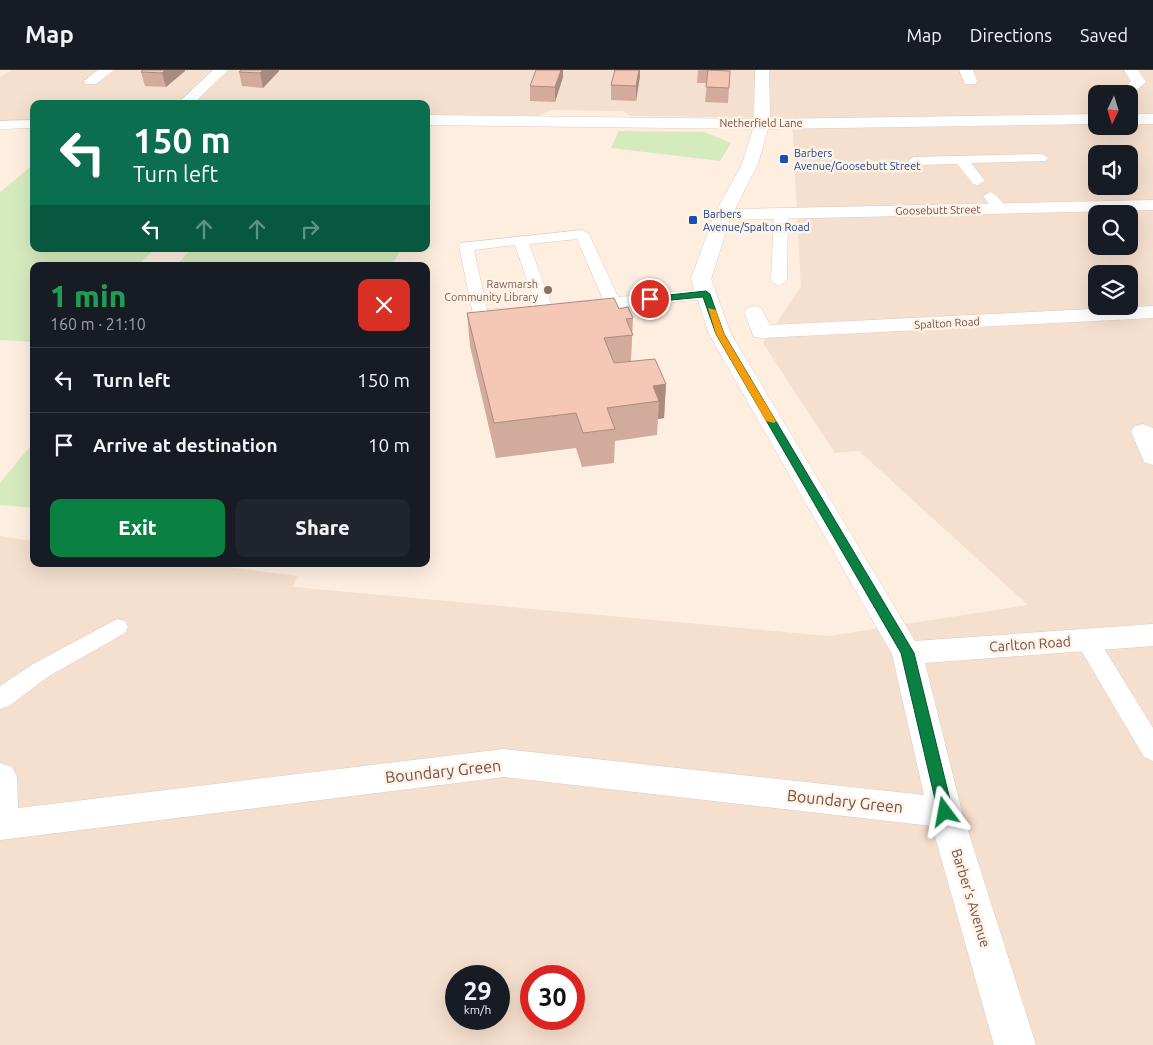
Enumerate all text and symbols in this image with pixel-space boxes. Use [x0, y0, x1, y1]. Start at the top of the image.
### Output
text: Map [25, 21, 74, 48]
text: Map [906, 25, 942, 45]
text: Directions [970, 25, 1052, 45]
text: Saved [1080, 25, 1128, 45]
north arrow [1088, 85, 1138, 135]
map controls [1088, 85, 1138, 315]
street label: Netherfield Lane [719, 117, 803, 129]
icon: left [50, 120, 115, 185]
text: 150 m [133, 120, 231, 160]
button: sound [1088, 145, 1138, 195]
place label: Barbers Avenue/Goosebutt Street [794, 147, 921, 172]
marker: Barbers Avenue/Goosebutt Street [778, 153, 790, 165]
text: Turn left [133, 161, 218, 186]
street label: Goosebutt Street [895, 203, 982, 217]
button: search [1088, 205, 1138, 255]
place label: Barbers Avenue/Spalton Road [703, 208, 810, 233]
marker: Barbers Avenue/Spalton Road [687, 214, 699, 226]
icon: left [137, 215, 165, 243]
icon: ahead [190, 215, 218, 243]
icon: ahead [243, 215, 271, 243]
icon: right [296, 215, 324, 243]
button: layers [1088, 265, 1138, 315]
place label: Rawmarsh Community Library [444, 278, 539, 303]
pin [629, 278, 671, 320]
text: 1 min [50, 279, 126, 313]
button: close [358, 279, 410, 331]
marker: Rawmarsh Community Library [542, 284, 554, 296]
icon: arrive [636, 285, 664, 313]
text: 160 m · 21:10 [50, 315, 146, 333]
street label: Spalton Road [914, 315, 980, 331]
icon: left [50, 366, 78, 394]
text: Turn left [93, 369, 171, 391]
text: 150 m [357, 369, 410, 391]
icon: arrive [50, 431, 78, 459]
text: Arrive at destination [93, 434, 278, 456]
text: 10 m [368, 434, 410, 456]
button: Exit [50, 499, 225, 557]
button: Share [235, 499, 410, 557]
street label: Carlton Road [989, 633, 1071, 655]
street label: Boundary Green [384, 756, 502, 786]
position arrow [918, 785, 970, 837]
street label: Boundary Green [786, 786, 904, 816]
street label: Barber's Avenue [948, 847, 994, 949]
speed limit sign: 30 [520, 965, 585, 1030]
text: 29 [463, 977, 492, 1005]
text: km/h [464, 1003, 491, 1016]

